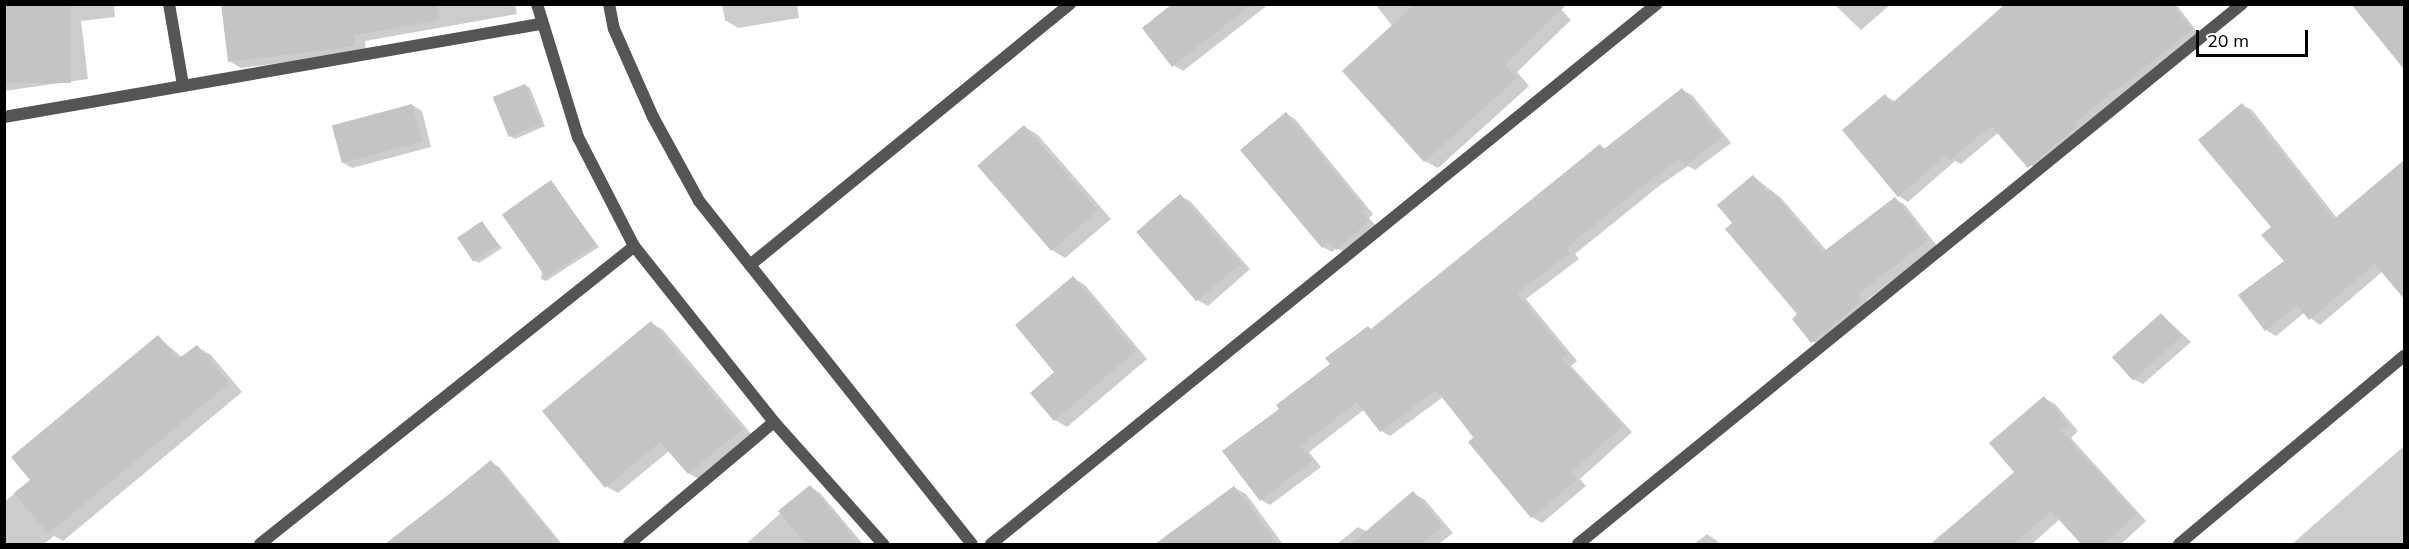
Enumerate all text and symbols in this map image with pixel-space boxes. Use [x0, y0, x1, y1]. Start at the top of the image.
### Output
scale bar [2199, 18, 2312, 56]
text: 20 m [2207, 29, 2249, 52]

